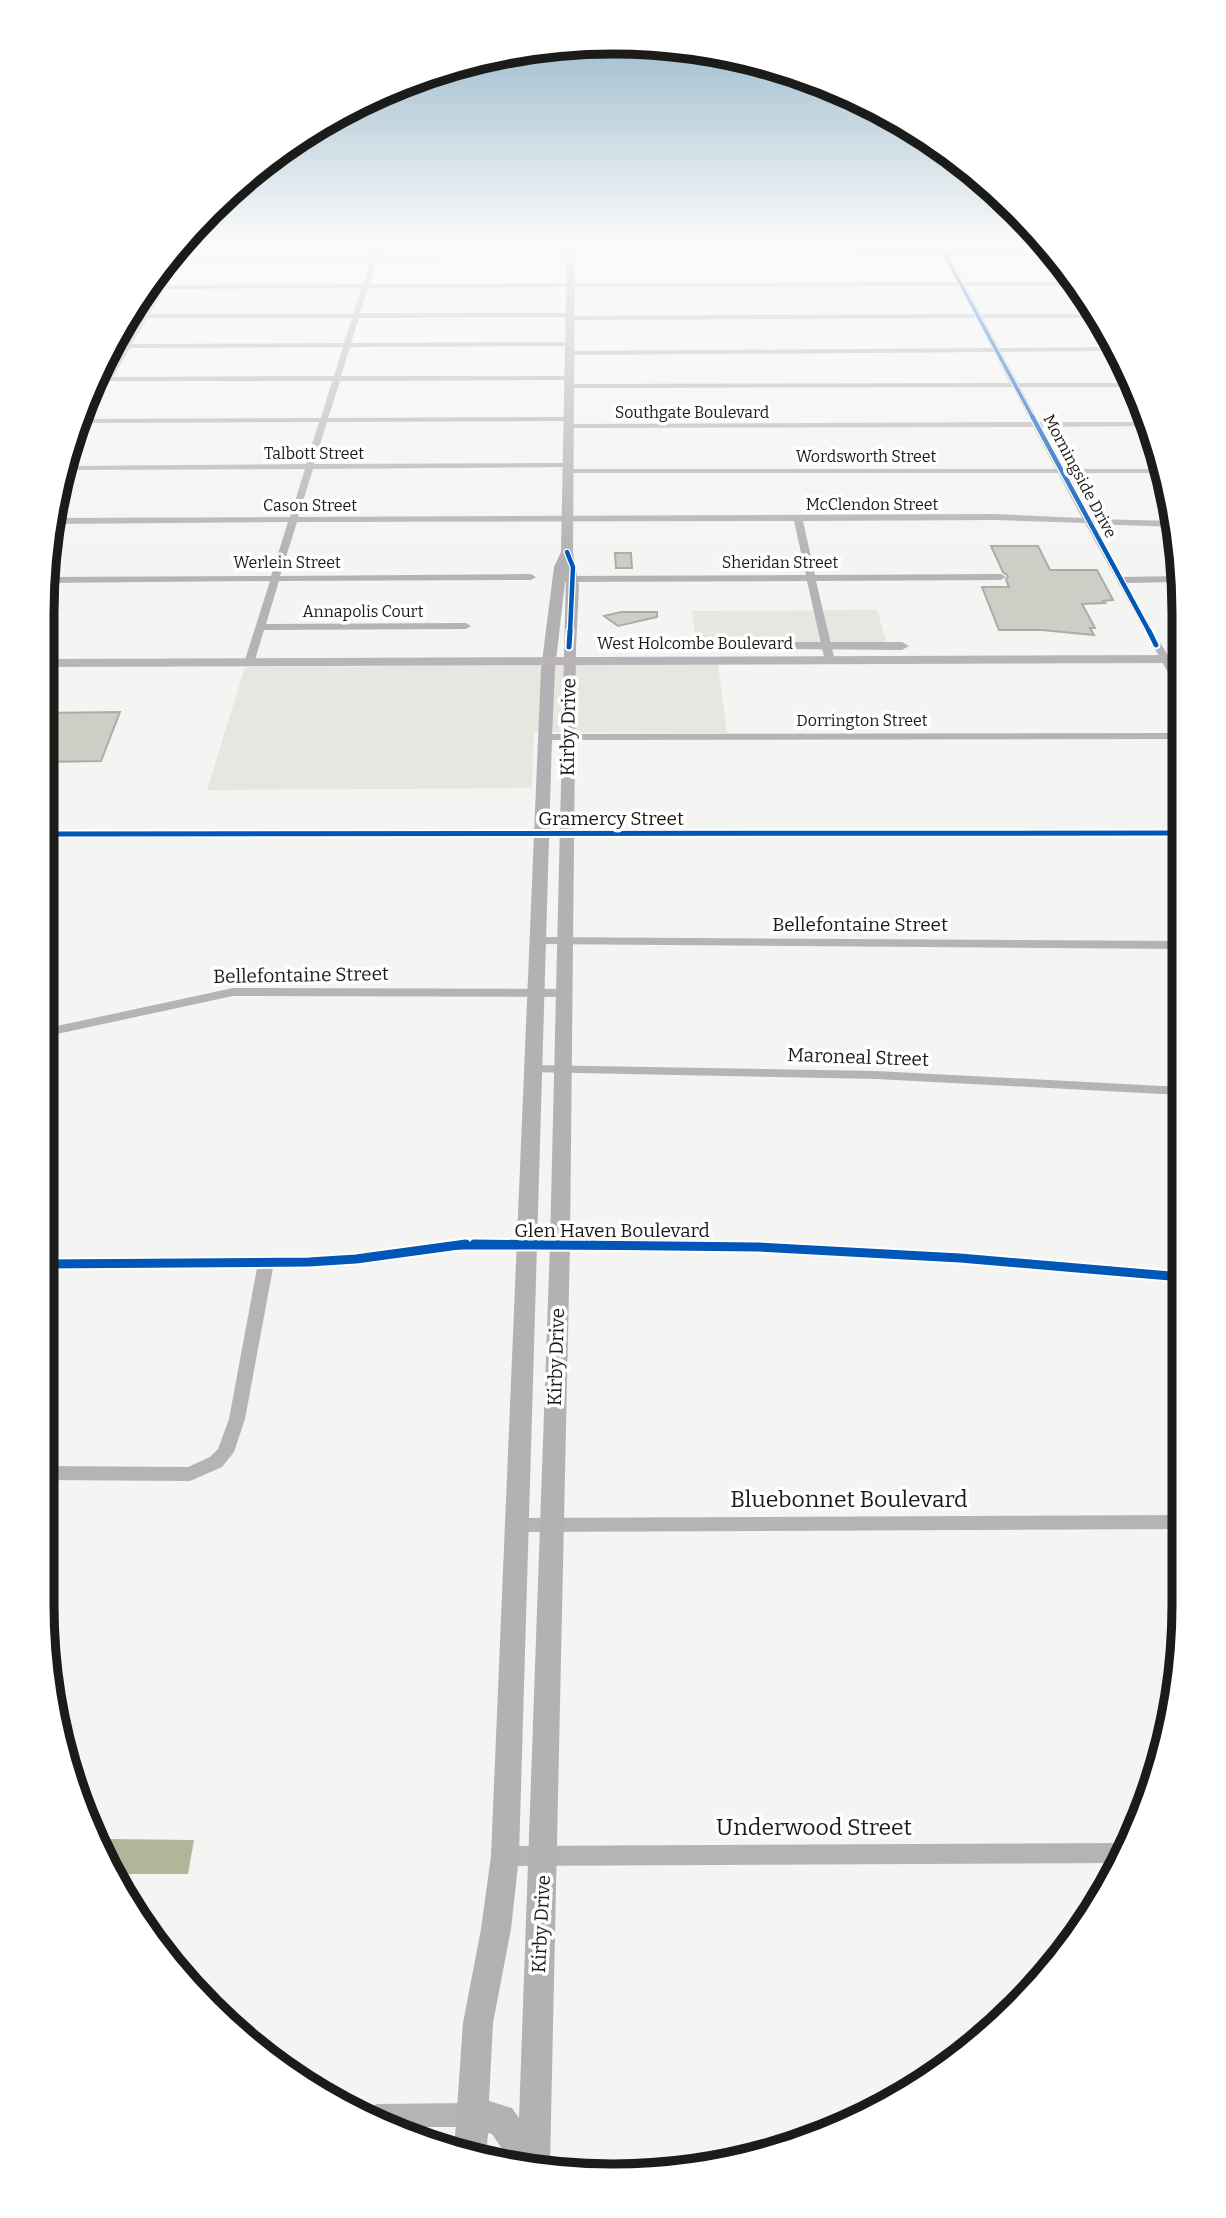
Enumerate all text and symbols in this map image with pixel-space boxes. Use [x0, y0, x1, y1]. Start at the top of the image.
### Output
street label: Southgate Boulevard [615, 403, 770, 422]
street label: Morningside Drive [1039, 411, 1121, 541]
street label: Talbott Street [264, 444, 364, 463]
street label: Wordsworth Street [796, 447, 937, 466]
street label: McClendon Street [806, 495, 939, 514]
street label: Cason Street [263, 496, 357, 515]
street label: Werlein Street [233, 553, 341, 572]
street label: Sheridan Street [722, 553, 838, 572]
street label: Annapolis Court [303, 602, 424, 621]
street label: West Holcombe Boulevard [597, 634, 793, 653]
street label: Kirby Drive [556, 678, 580, 776]
street label: Dorrington Street [796, 711, 928, 730]
street label: Gramercy Street [538, 807, 684, 830]
street label: Bellefontaine Street [772, 913, 948, 936]
street label: Bellefontaine Street [213, 962, 389, 988]
street label: Maroneal Street [787, 1043, 929, 1071]
street label: Glen Haven Boulevard [514, 1219, 710, 1242]
street label: Kirby Drive [543, 1308, 569, 1406]
street label: Bluebonnet Boulevard [730, 1485, 968, 1513]
street label: Underwood Street [716, 1813, 912, 1841]
street label: Kirby Drive [527, 1874, 555, 1974]

